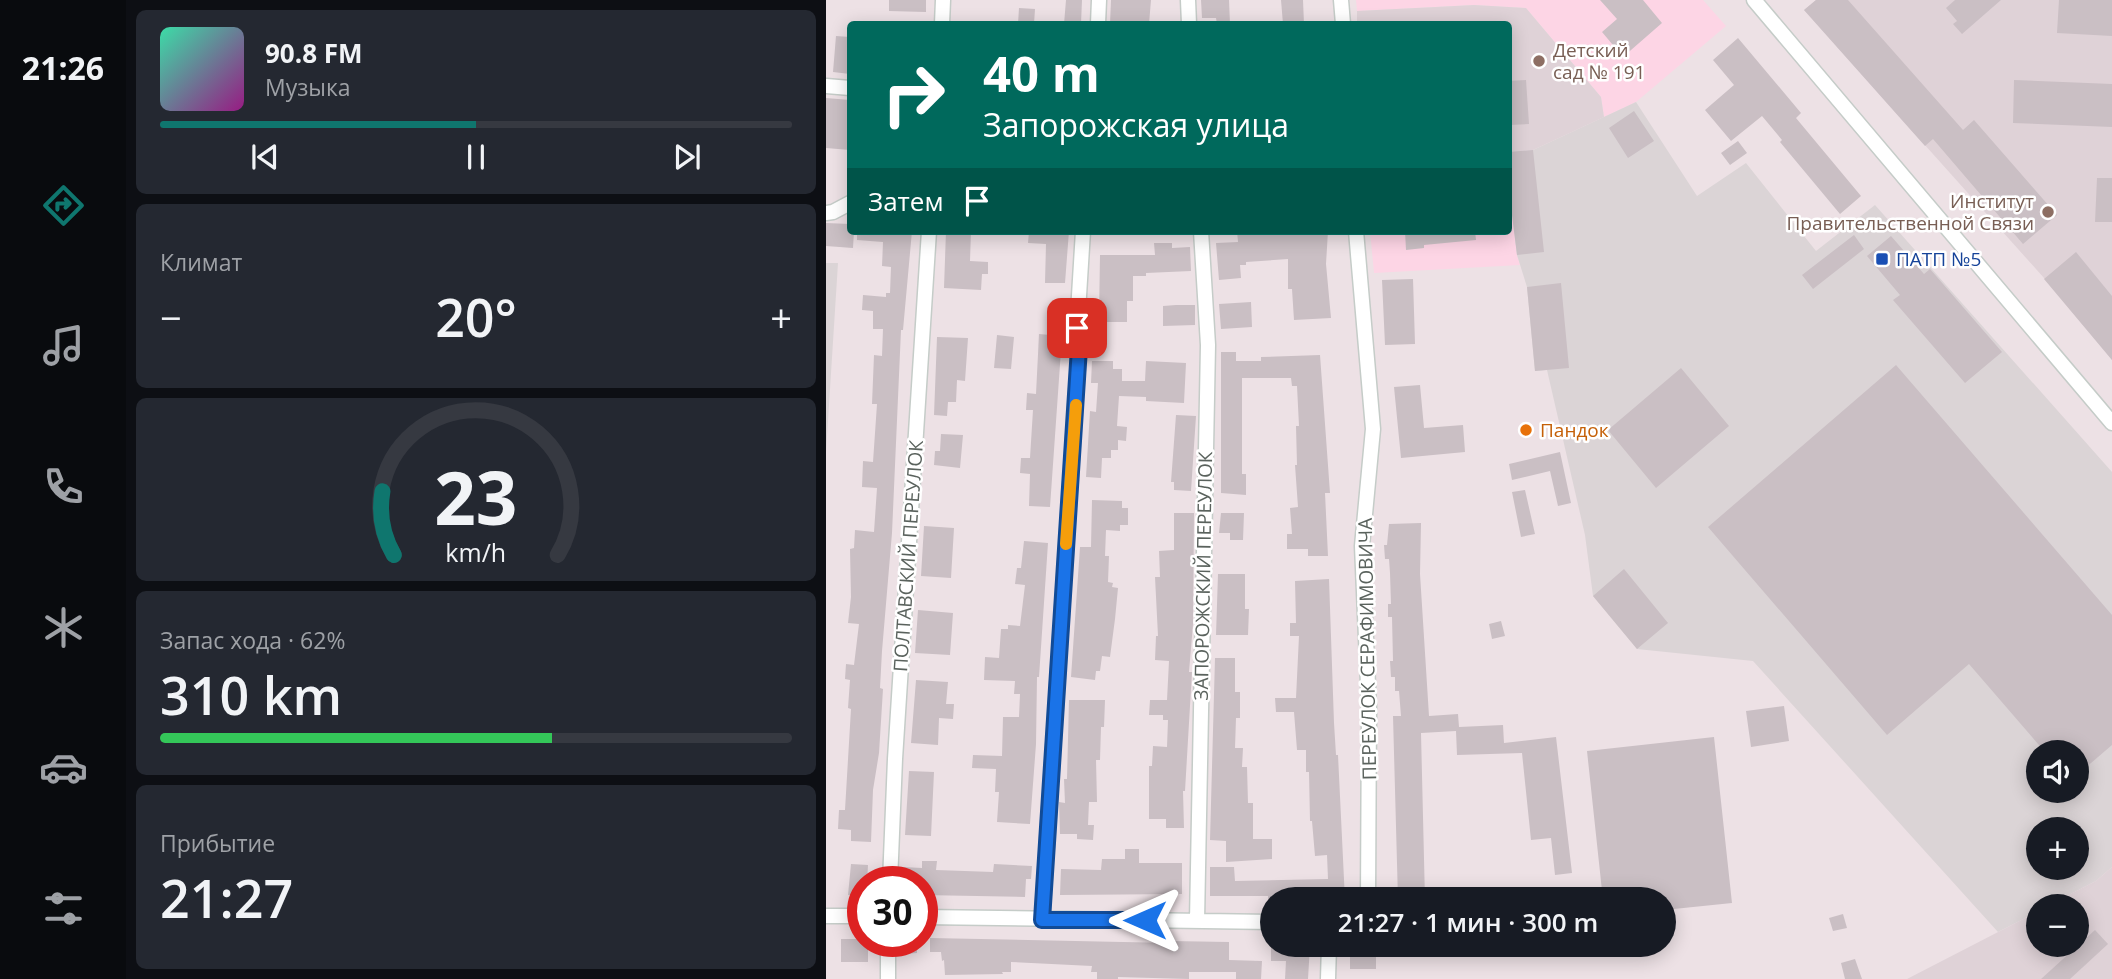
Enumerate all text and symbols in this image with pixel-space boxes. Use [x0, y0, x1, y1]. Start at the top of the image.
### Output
text: 90.8 FM [265, 35, 363, 71]
place label: Детский сад № 191 [1553, 37, 1645, 85]
text: 40 m [983, 40, 1100, 106]
text: 21:26 [22, 46, 104, 89]
icon: right [868, 49, 959, 140]
marker: Детский сад № 191 [1531, 53, 1547, 69]
text: Музыка [265, 71, 351, 103]
text: Запорожская улица [983, 103, 1289, 146]
icon: previous [246, 138, 284, 176]
icon: pause [457, 138, 495, 176]
icon: next [668, 138, 706, 176]
icon: directions [39, 181, 88, 230]
icon: arrive [958, 182, 996, 220]
text: Затем [868, 183, 944, 219]
place label: Институт Правительственной Связи [1787, 188, 2034, 236]
marker: Институт Правительственной Связи [2040, 204, 2056, 220]
text: Климат [160, 246, 242, 278]
place label: ПАТП №5 [1896, 246, 1981, 272]
marker: ПАТП №5 [1874, 251, 1890, 267]
text: 20° [435, 281, 517, 352]
text: − [160, 291, 182, 343]
text: + [770, 291, 792, 343]
pin [1047, 298, 1107, 358]
icon: arrive [1058, 309, 1096, 347]
icon: music [39, 321, 88, 370]
place label: Пандок [1540, 417, 1609, 443]
marker: Пандок [1518, 422, 1534, 438]
street label: ПОЛТАВСКИЙ ПЕРЕУЛОК [887, 439, 929, 673]
text: 23 [434, 448, 518, 547]
street label: ЗАПОРОЖСКИЙ ПЕРЕУЛОК [1188, 451, 1218, 701]
icon: phone [39, 462, 88, 511]
street label: ПЕРЕУЛОК СЕРАФИМОВИЧА [1352, 518, 1382, 780]
text: km/h [446, 535, 506, 569]
icon: climate [39, 603, 88, 652]
text: Запас хода · 62% [160, 624, 345, 656]
text: 310 km [160, 659, 342, 730]
map controls [2026, 740, 2089, 957]
button: sound [2026, 740, 2089, 803]
icon: car [39, 743, 88, 792]
button: + [2026, 817, 2089, 880]
text: Прибытие [160, 827, 275, 859]
text: 21:27 [160, 862, 293, 933]
speed limit sign: 30 [847, 866, 938, 957]
position arrow [1108, 883, 1182, 957]
icon: filters [39, 884, 88, 933]
button: − [2026, 894, 2089, 957]
text: 21:27 · 1 мин · 300 m [1338, 904, 1598, 940]

